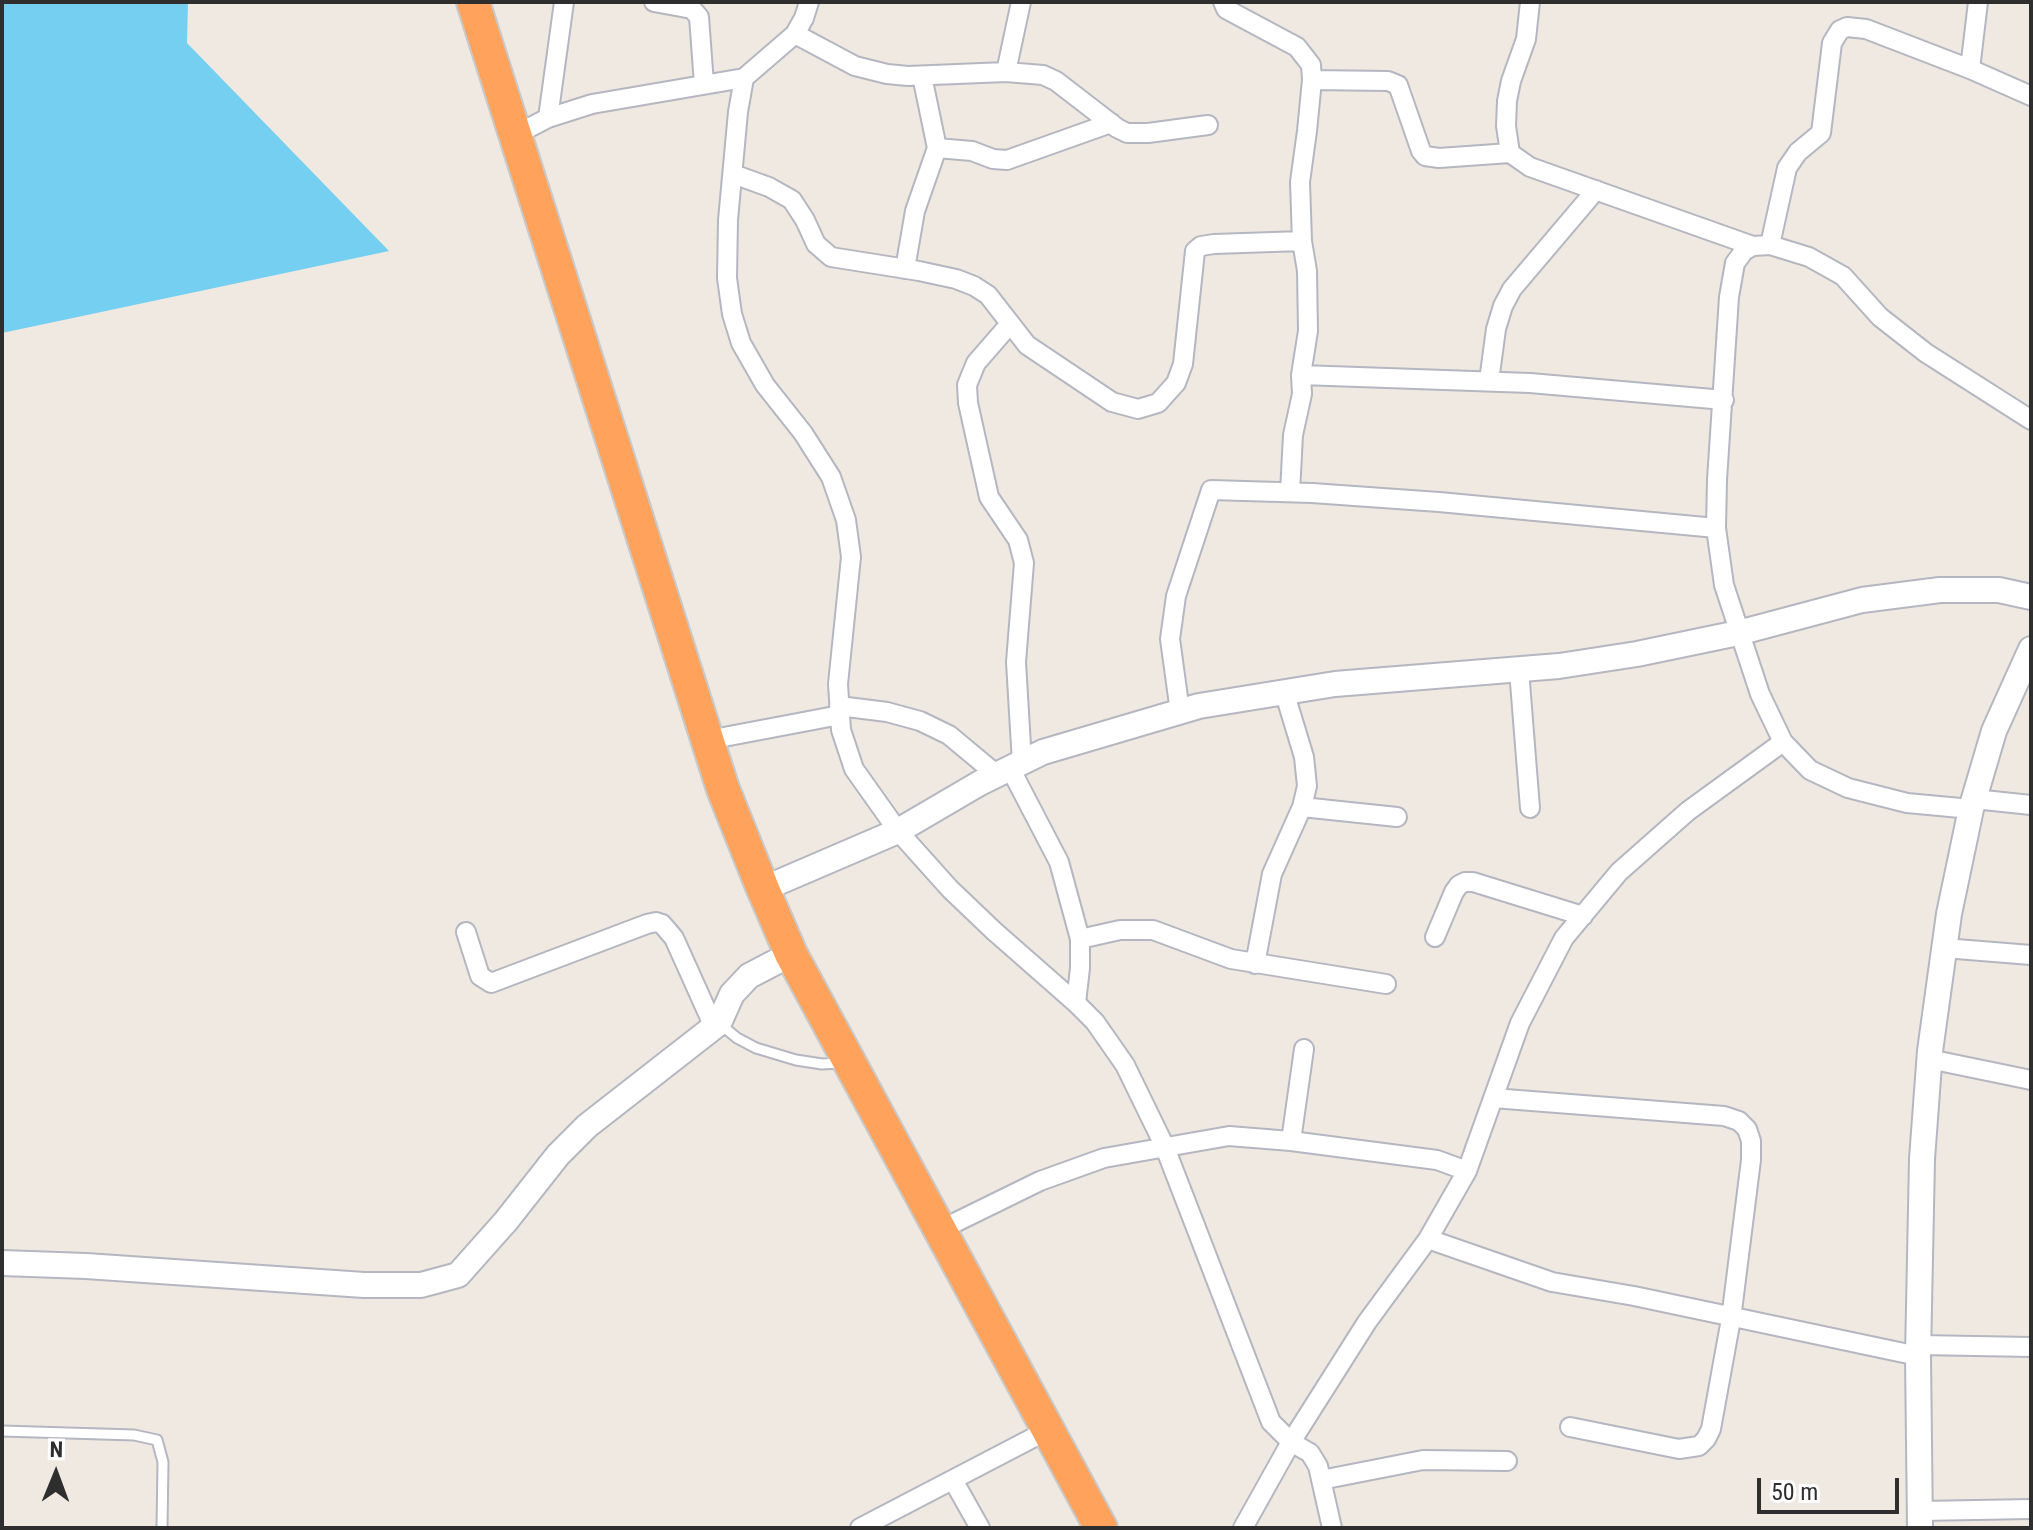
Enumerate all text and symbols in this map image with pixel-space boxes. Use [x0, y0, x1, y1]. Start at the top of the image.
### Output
north arrow [16, 1434, 96, 1514]
text: N [49, 1437, 63, 1462]
scale bar [1761, 1462, 1903, 1512]
text: 50 m [1771, 1478, 1818, 1506]

